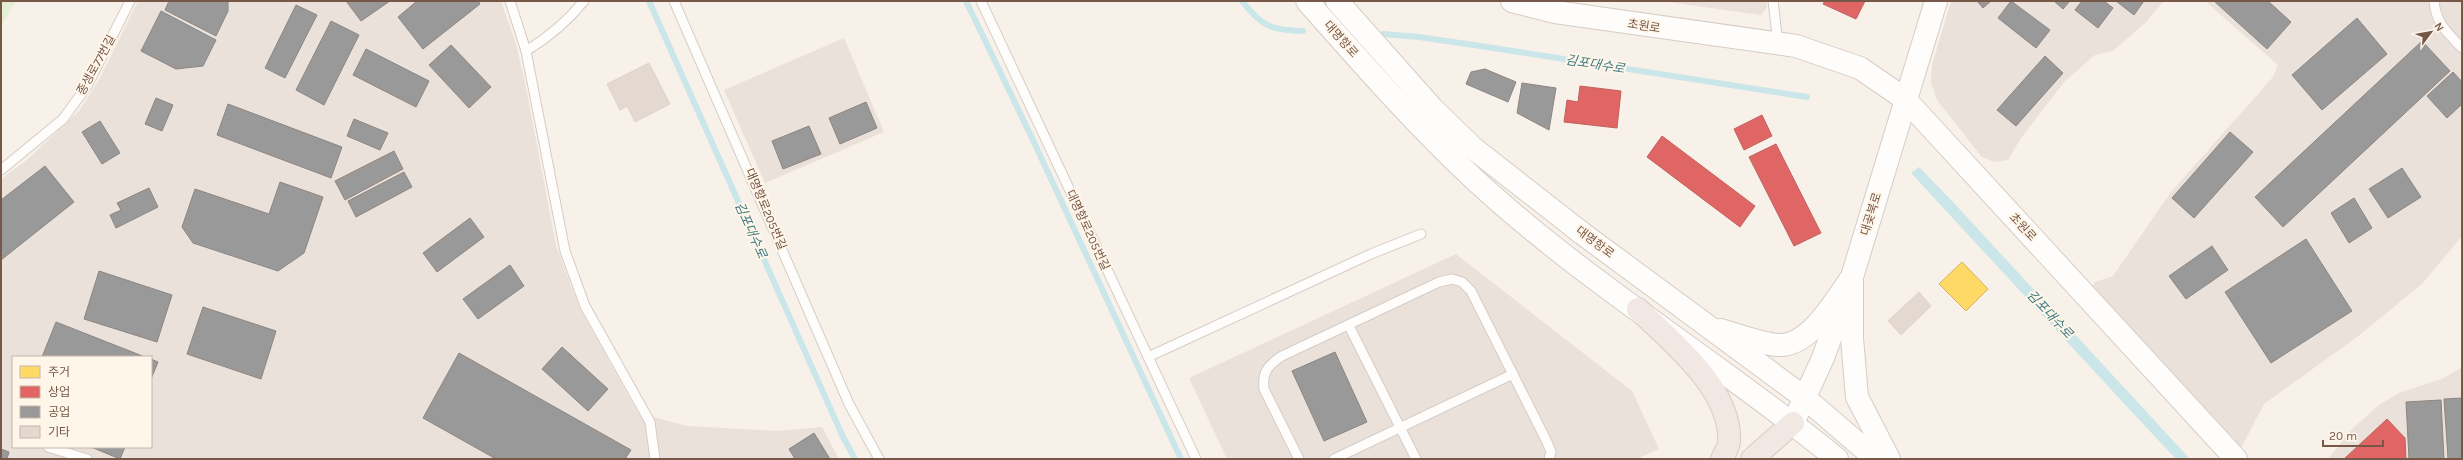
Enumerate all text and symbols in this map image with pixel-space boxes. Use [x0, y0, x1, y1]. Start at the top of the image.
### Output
north arrow [2411, 12, 2451, 52]
street label: 초원로 [1627, 16, 1661, 36]
street label: 대명항로 [1321, 18, 1361, 60]
text: N [2431, 20, 2447, 34]
street label: 종생로77번길 [74, 33, 118, 97]
water label: 김포대수로 [1564, 52, 1627, 76]
street label: 대명항로205번길 [743, 166, 789, 252]
street label: 대명항로205번길 [1063, 188, 1113, 272]
street label: 대곶북로 [1858, 191, 1884, 237]
water label: 김포대수로 [732, 200, 770, 261]
street label: 초원로 [2007, 210, 2039, 244]
street label: 대명항로 [1573, 223, 1617, 261]
water label: 김포대수로 [2024, 287, 2077, 342]
legend [12, 356, 152, 448]
text: 주거 [48, 365, 70, 379]
text: 상업 [48, 385, 70, 399]
text: 공업 [48, 405, 70, 419]
scale bar [2323, 422, 2383, 448]
text: 기타 [48, 425, 70, 439]
text: 20 m [2329, 429, 2357, 443]

